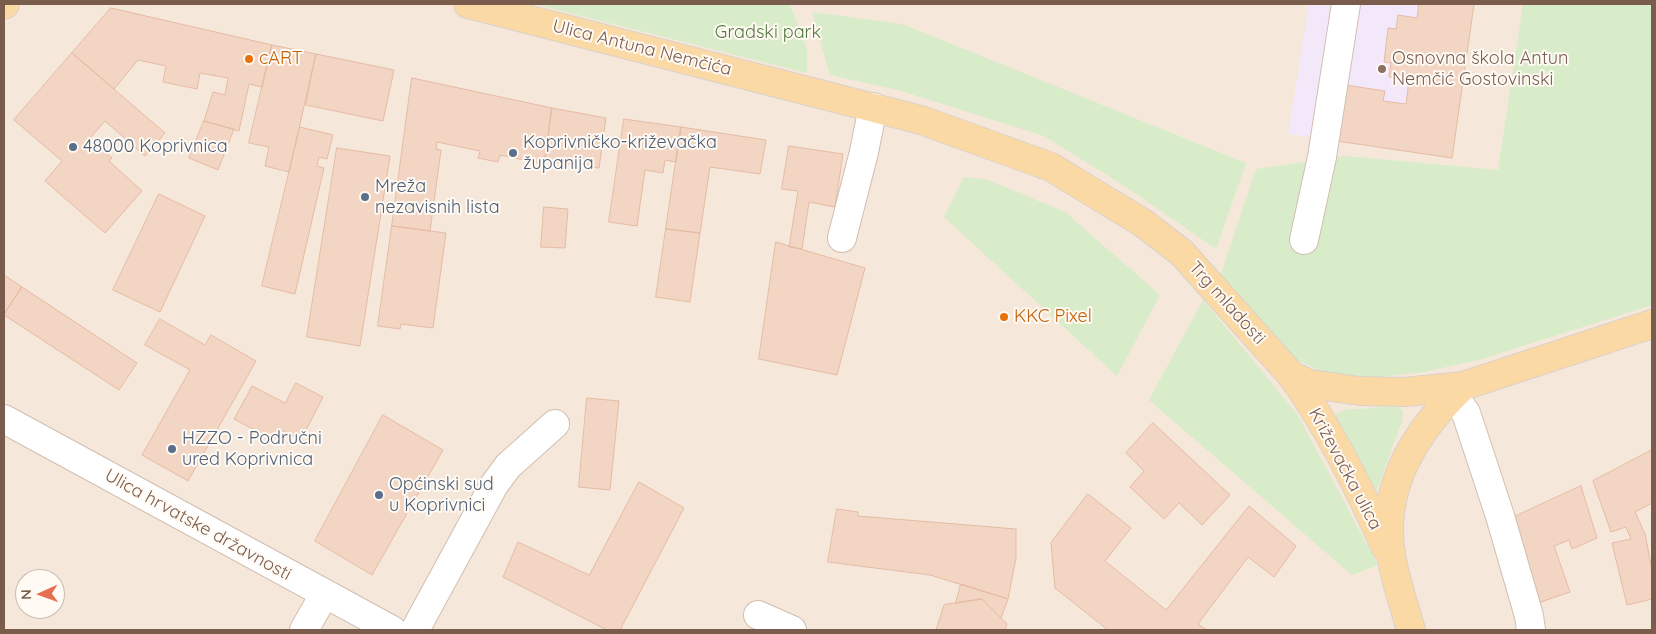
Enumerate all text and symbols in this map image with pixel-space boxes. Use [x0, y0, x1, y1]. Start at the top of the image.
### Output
street label: Ulica Antuna Nemčića [550, 15, 734, 81]
park label: Gradski park [715, 22, 821, 44]
place label: cART [259, 48, 303, 70]
place label: Osnovna škola Antun Nemčić Gostovinski [1392, 48, 1568, 90]
marker: cART [243, 53, 255, 65]
marker: Osnovna škola Antun Nemčić Gostovinski [1376, 63, 1388, 75]
place label: Koprivničko-križevačka županija [523, 132, 717, 174]
place label: 48000 Koprivnica [83, 136, 228, 158]
marker: 48000 Koprivnica [67, 141, 79, 153]
marker: Koprivničko-križevačka županija [507, 147, 519, 159]
place label: Mreža nezavisnih lista [375, 176, 500, 218]
marker: Mreža nezavisnih lista [359, 191, 371, 203]
street label: Trg mladosti [1184, 257, 1270, 349]
place label: KKC Pixel [1014, 306, 1092, 328]
marker: KKC Pixel [998, 311, 1010, 323]
street label: Križevačka ulica [1304, 404, 1386, 534]
place label: HZZO - Područni ured Koprivnica [182, 428, 322, 470]
marker: HZZO - Područni ured Koprivnica [166, 443, 178, 455]
street label: Ulica hrvatske državnosti [101, 465, 295, 585]
place label: Općinski sud u Koprivnici [389, 474, 494, 516]
marker: Općinski sud u Koprivnici [373, 489, 385, 501]
north arrow [15, 569, 65, 619]
text: N [17, 589, 35, 600]

